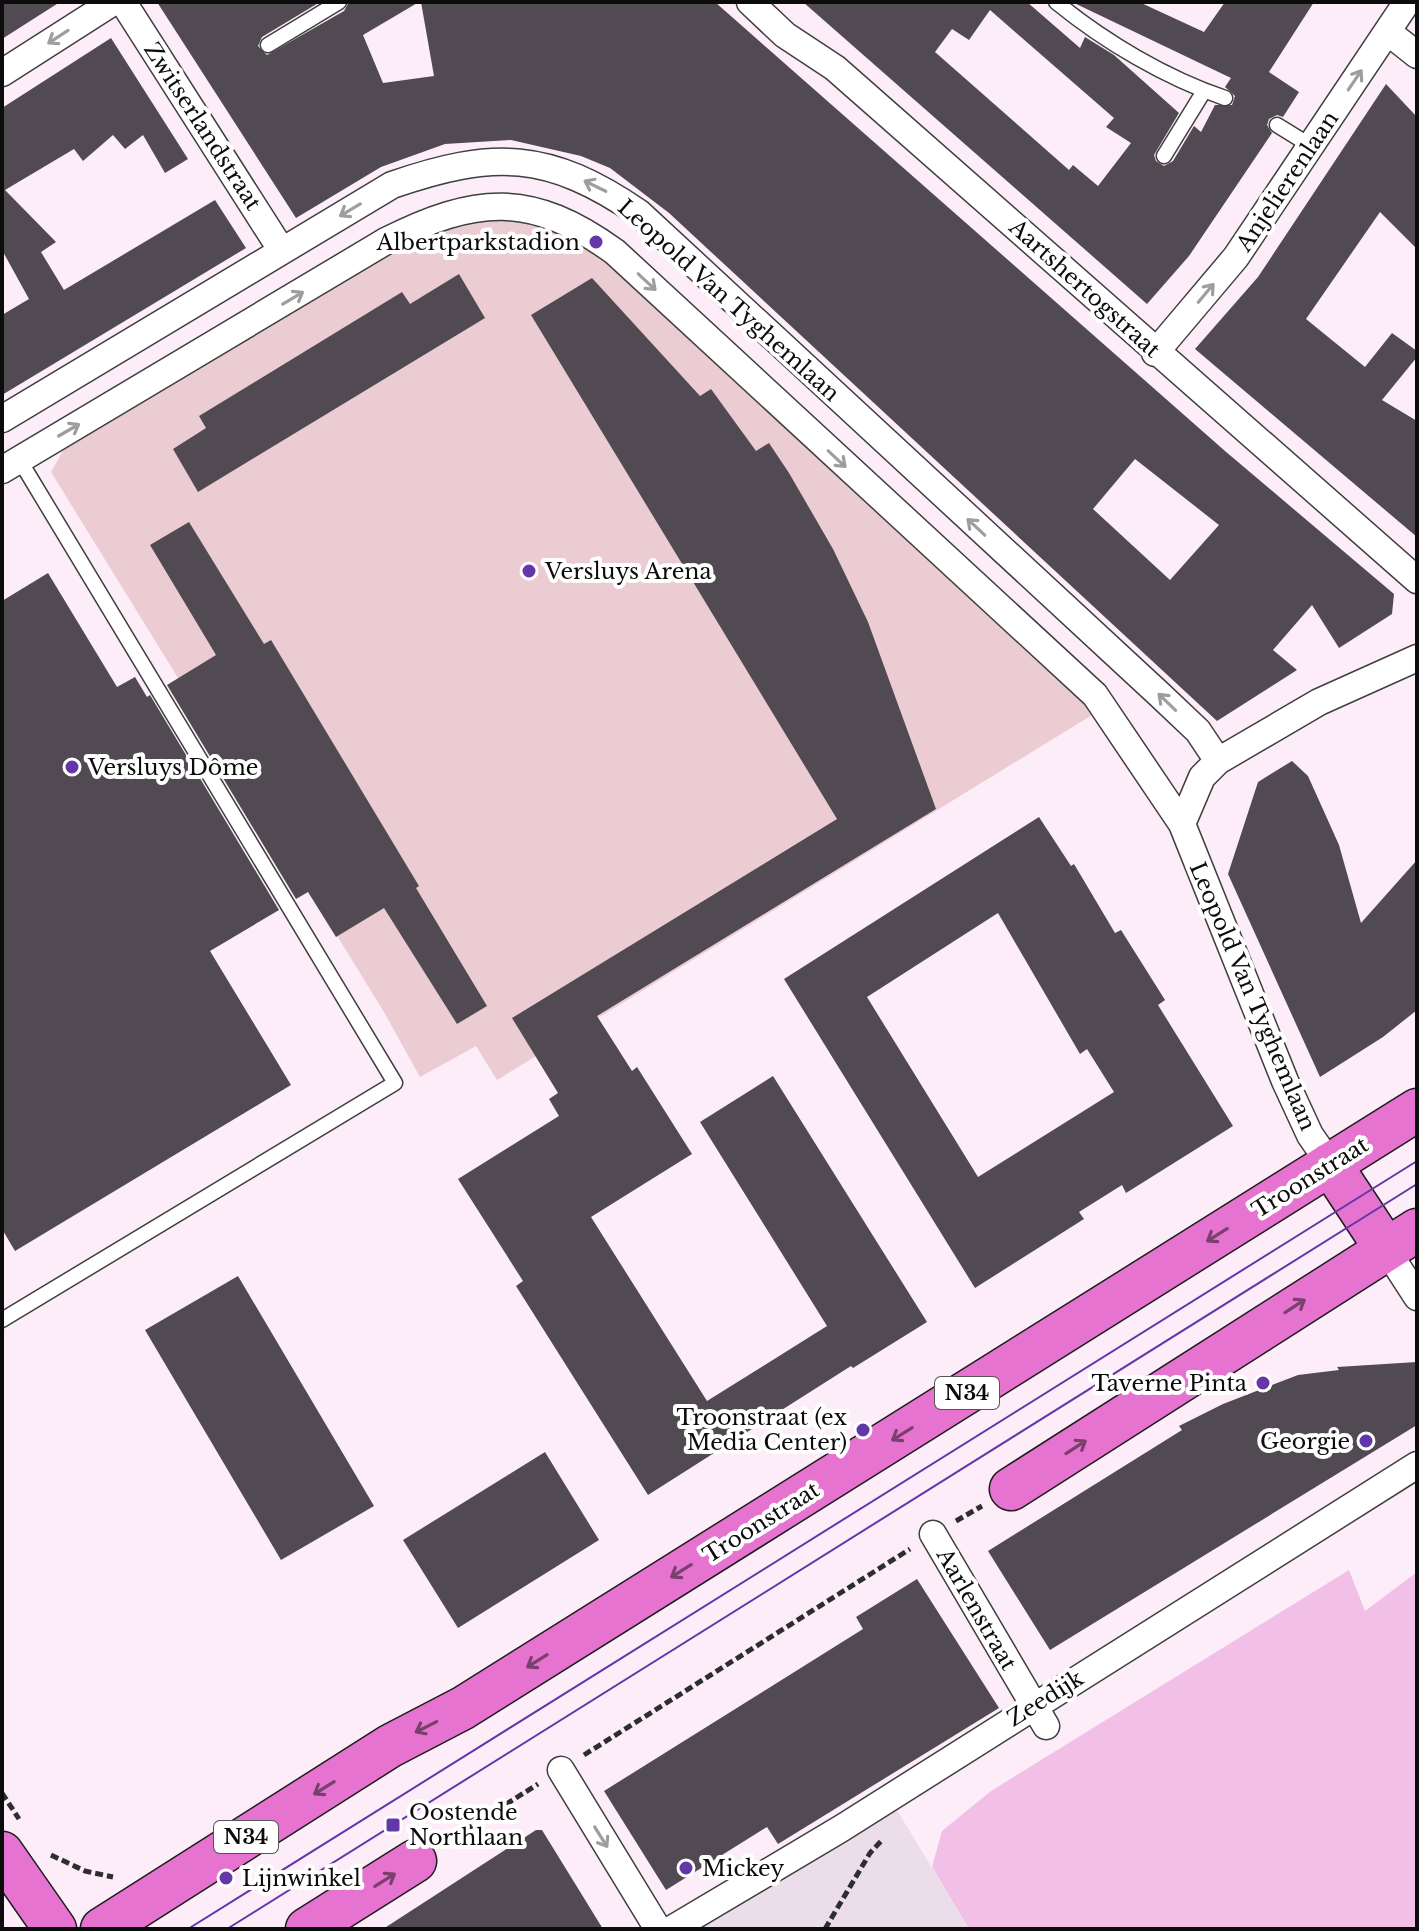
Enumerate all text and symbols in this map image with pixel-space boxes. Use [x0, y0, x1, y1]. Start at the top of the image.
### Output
one-way arrow [47, 29, 69, 46]
street label: Zwitserlandstraat [138, 37, 267, 216]
one-way arrow [1347, 70, 1363, 92]
street label: Anjelierenlaan [1230, 106, 1344, 257]
one-way arrow [583, 178, 607, 193]
street label: Leopold Van Tyghemlaan [612, 194, 845, 407]
one-way arrow [339, 203, 362, 219]
street label: Aartshertogstraat [1003, 213, 1166, 364]
place label: Albertparkstadion [375, 229, 580, 256]
marker: Albertparkstadion [587, 233, 605, 251]
one-way arrow [637, 272, 657, 291]
one-way arrow [1197, 283, 1215, 304]
one-way arrow [281, 290, 304, 306]
one-way arrow [57, 422, 80, 438]
one-way arrow [827, 450, 847, 469]
one-way arrow [966, 517, 986, 536]
place label: Versluys Arena [544, 558, 713, 585]
marker: Versluys Arena [520, 562, 538, 580]
one-way arrow [1158, 694, 1178, 712]
place label: Versluys Dôme [87, 754, 258, 781]
marker: Versluys Dôme [63, 758, 81, 776]
street label: Leopold Van Tyghemlaan [1184, 858, 1321, 1134]
street label: Troonstraat [1247, 1131, 1374, 1224]
one-way arrow [1206, 1228, 1229, 1244]
one-way arrow [1283, 1298, 1306, 1314]
place label: Taverne Pinta [1091, 1370, 1248, 1397]
marker: Taverne Pinta [1254, 1374, 1272, 1392]
road number: N34 [935, 1377, 999, 1409]
place label: Troonstraat (ex Media Center) [676, 1404, 848, 1456]
marker: Troonstraat (ex Media Center) [854, 1421, 872, 1439]
one-way arrow [891, 1426, 914, 1442]
place label: Georgie [1260, 1428, 1350, 1455]
marker: Georgie [1357, 1432, 1375, 1450]
one-way arrow [1064, 1438, 1087, 1454]
street label: Troonstraat [698, 1476, 825, 1569]
street label: Aarlenstraat [930, 1543, 1023, 1676]
one-way arrow [671, 1563, 693, 1579]
one-way arrow [526, 1654, 549, 1670]
street label: Zeedijk [1002, 1664, 1089, 1732]
one-way arrow [415, 1720, 439, 1735]
one-way arrow [313, 1779, 335, 1796]
place label: Oostende Northlaan [409, 1799, 523, 1851]
marker: Oostende Northlaan [384, 1816, 402, 1834]
road number: N34 [214, 1821, 278, 1853]
one-way arrow [594, 1825, 610, 1848]
place label: Mickey [702, 1855, 784, 1882]
marker: Mickey [677, 1859, 695, 1877]
place label: Lijnwinkel [242, 1865, 361, 1892]
marker: Lijnwinkel [217, 1869, 235, 1887]
one-way arrow [373, 1872, 396, 1888]

